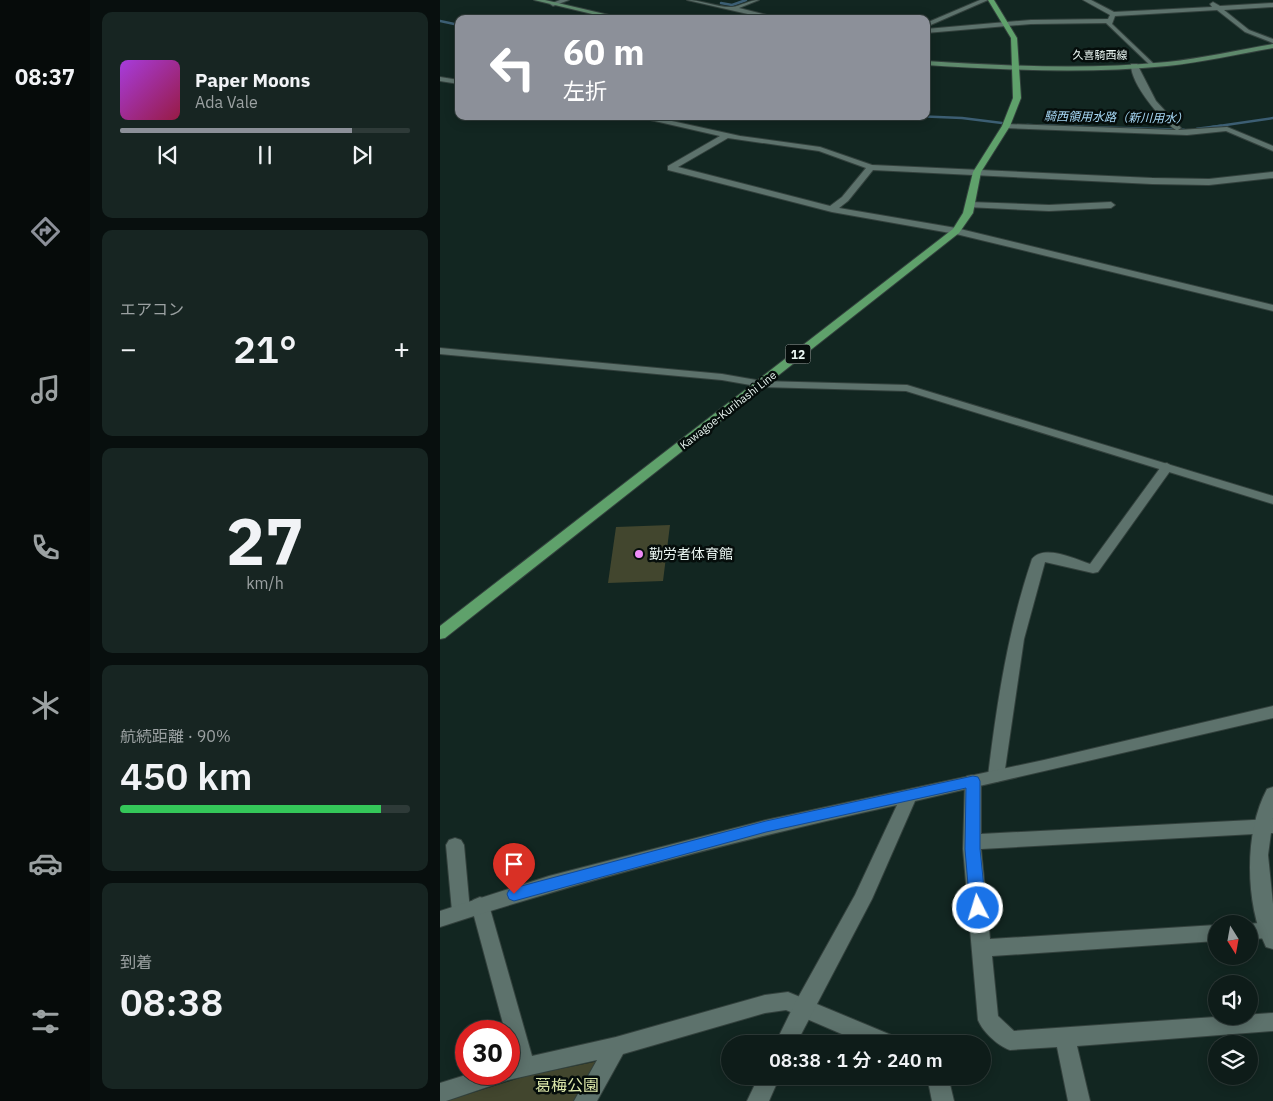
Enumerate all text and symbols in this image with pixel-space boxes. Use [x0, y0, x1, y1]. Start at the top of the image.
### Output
text: 60 m [563, 29, 645, 75]
icon: left [480, 35, 545, 100]
street label: 久喜騎西線 [1073, 48, 1128, 62]
text: 08:37 [15, 62, 75, 91]
text: Paper Moons [195, 68, 310, 92]
text: 左折 [563, 76, 607, 105]
text: Ada Vale [195, 92, 258, 112]
water label: 騎西領用水路（新川用水） [1044, 108, 1188, 126]
icon: previous [154, 141, 182, 169]
icon: pause [251, 141, 279, 169]
icon: next [348, 141, 376, 169]
icon: directions [28, 214, 63, 249]
text: エアコン [120, 299, 184, 319]
text: 21° [233, 324, 297, 373]
text: − [120, 330, 137, 367]
text: + [393, 330, 410, 367]
road number: 12 [786, 344, 810, 364]
street label: Kawagoe-Kurihashi Line [677, 368, 779, 452]
icon: music [28, 372, 63, 407]
text: 27 [226, 498, 304, 583]
icon: phone [28, 530, 63, 565]
place label: 勤労者体育館 [649, 545, 733, 563]
marker: 勤労者体育館 [633, 548, 645, 560]
text: km/h [246, 573, 284, 593]
icon: climate [28, 688, 63, 723]
text: 航続距離 · 90% [120, 726, 231, 746]
text: 450 km [120, 751, 252, 800]
pin [493, 843, 535, 894]
icon: car [28, 846, 63, 881]
icon: arrive [500, 850, 528, 878]
position arrow [951, 881, 1003, 933]
north arrow [1208, 915, 1258, 965]
map controls [1208, 915, 1258, 1085]
text: 到着 [120, 952, 152, 972]
button: sound [1208, 975, 1258, 1025]
text: 08:38 [120, 977, 223, 1026]
icon: filters [28, 1004, 63, 1039]
speed limit sign: 30 [455, 1020, 520, 1085]
button: layers [1208, 1035, 1258, 1085]
text: 08:38 · 1 分 · 240 m [769, 1048, 943, 1072]
park label: 葛梅公園 [535, 1075, 599, 1095]

